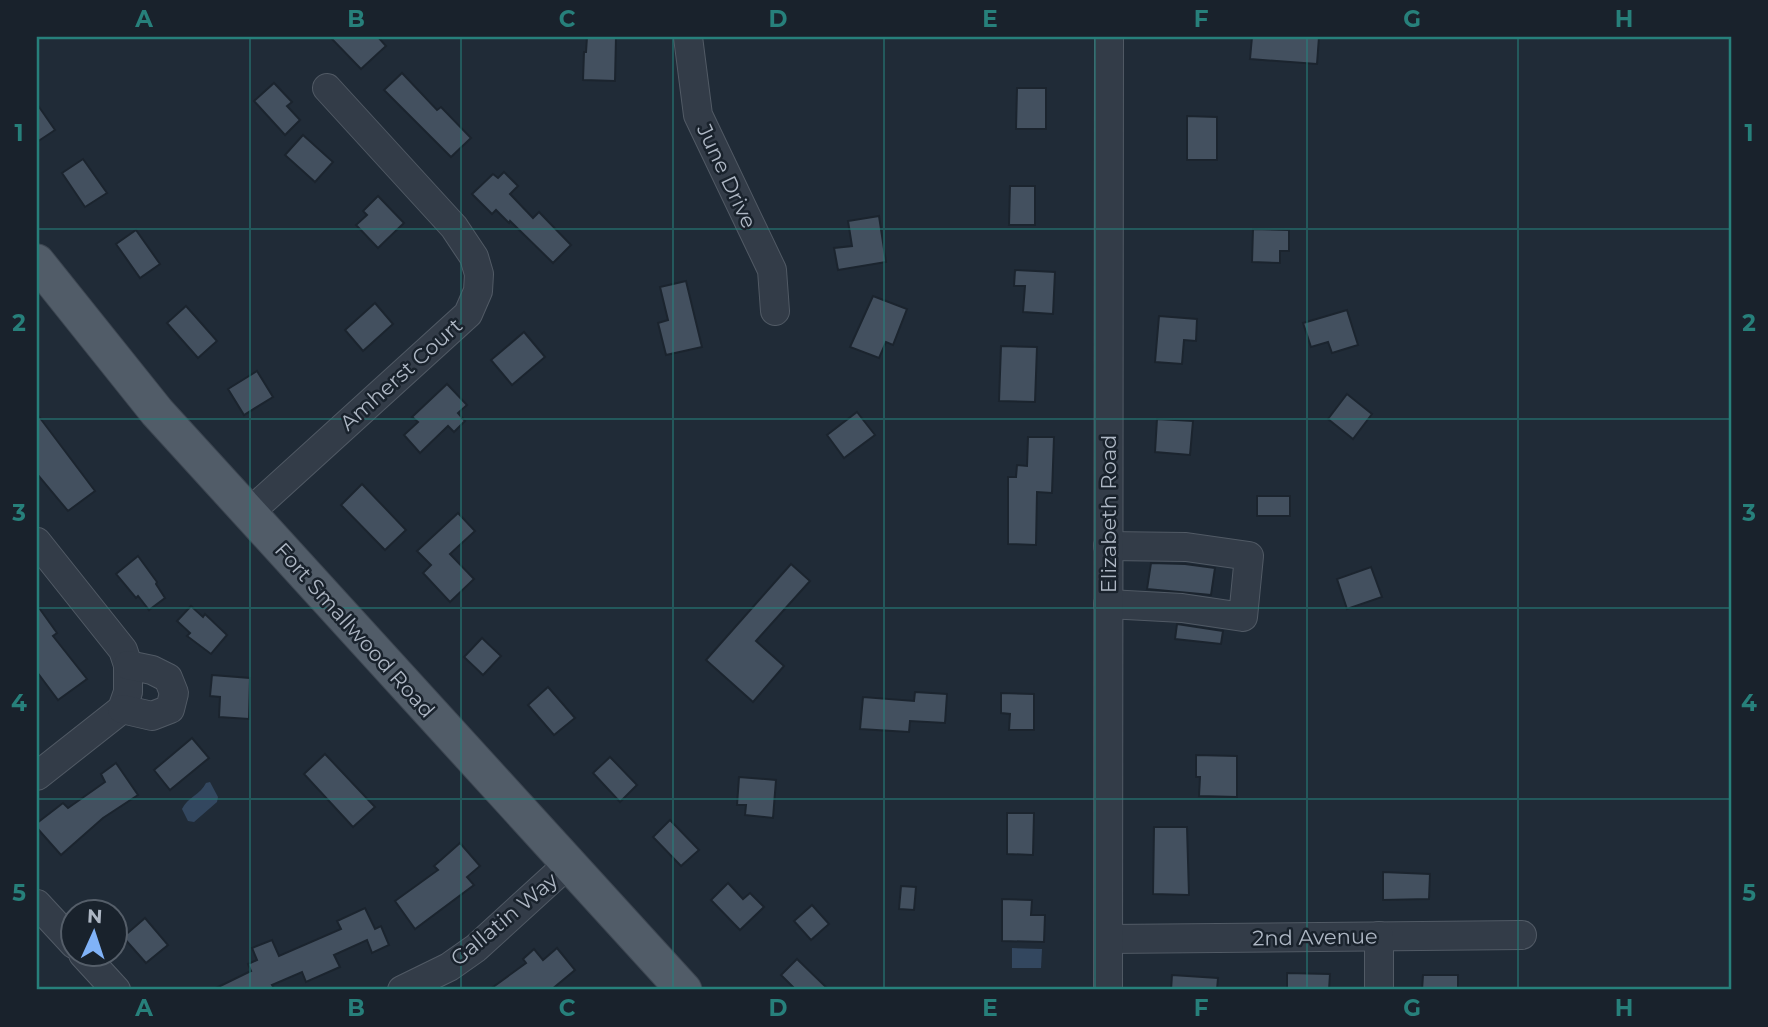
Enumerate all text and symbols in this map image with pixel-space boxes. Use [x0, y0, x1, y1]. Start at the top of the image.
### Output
text: A [134, 5, 153, 33]
text: B [347, 5, 365, 33]
text: C [559, 5, 576, 33]
text: D [769, 5, 788, 33]
text: E [982, 5, 998, 33]
text: F [1194, 5, 1209, 33]
text: G [1403, 5, 1421, 33]
text: H [1615, 5, 1633, 33]
text: 1 [14, 119, 24, 147]
street label: June Drive [692, 119, 762, 232]
text: 1 [1744, 119, 1754, 147]
text: 2 [12, 309, 26, 337]
text: 2 [1742, 309, 1756, 337]
street label: Amherst Court [335, 313, 467, 435]
street label: Elizabeth Road [1096, 435, 1121, 593]
text: 3 [11, 499, 26, 527]
text: 3 [1741, 499, 1756, 527]
street label: Fort Smallwood Road [270, 537, 440, 723]
text: 4 [11, 689, 27, 717]
text: 4 [1741, 689, 1757, 717]
street label: Gallatin Way [446, 867, 563, 971]
text: 5 [12, 879, 26, 907]
text: 5 [1742, 879, 1756, 907]
north arrow [60, 898, 130, 968]
text: N [87, 905, 103, 928]
street label: 2nd Avenue [1252, 923, 1378, 951]
text: A [134, 994, 153, 1022]
text: B [347, 994, 365, 1022]
text: C [559, 994, 576, 1022]
text: D [769, 994, 788, 1022]
text: E [982, 994, 998, 1022]
text: F [1194, 994, 1209, 1022]
text: G [1403, 994, 1421, 1022]
text: H [1615, 994, 1633, 1022]

